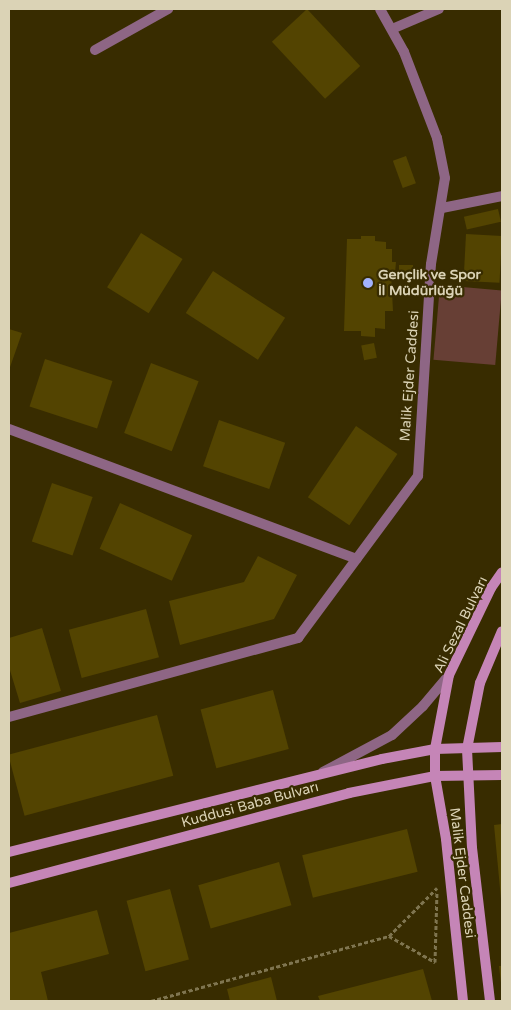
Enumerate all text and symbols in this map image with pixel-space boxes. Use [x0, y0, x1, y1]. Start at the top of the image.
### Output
place label: Gençlik ve Spor İl Müdürlüğü [378, 267, 481, 300]
marker: Gençlik ve Spor İl Müdürlüğü [362, 277, 374, 289]
street label: Malik Ejder Caddesi [397, 310, 423, 442]
street label: Ali Sezal Bulvarı [430, 574, 492, 676]
street label: Kuddusi Baba Bulvarı [179, 779, 321, 831]
street label: Malik Ejder Caddesi [446, 807, 478, 939]

